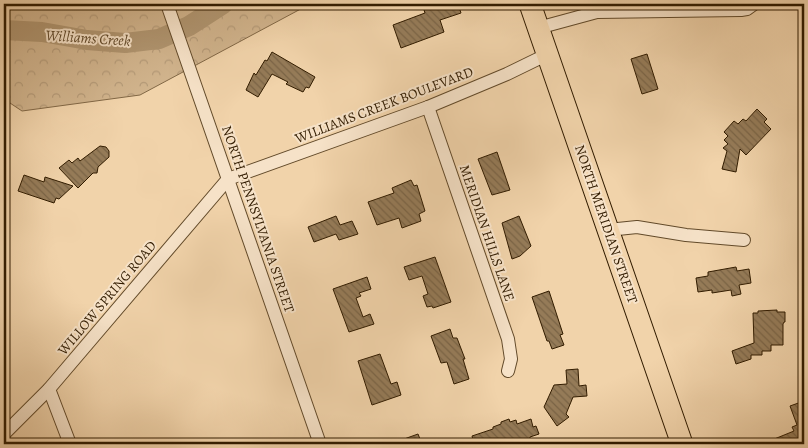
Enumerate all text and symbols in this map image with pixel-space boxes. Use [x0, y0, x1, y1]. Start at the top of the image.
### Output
water label: Williams Creek [45, 25, 131, 51]
street label: WILLIAMS CREEK BOULEVARD [291, 62, 476, 148]
street label: NORTH PENNSYLVANIA STREET [217, 123, 299, 315]
street label: NORTH MERIDIAN STREET [570, 142, 642, 306]
street label: MERIDIAN HILLS LANE [455, 162, 519, 304]
street label: WILLOW SPRING ROAD [53, 237, 161, 360]

